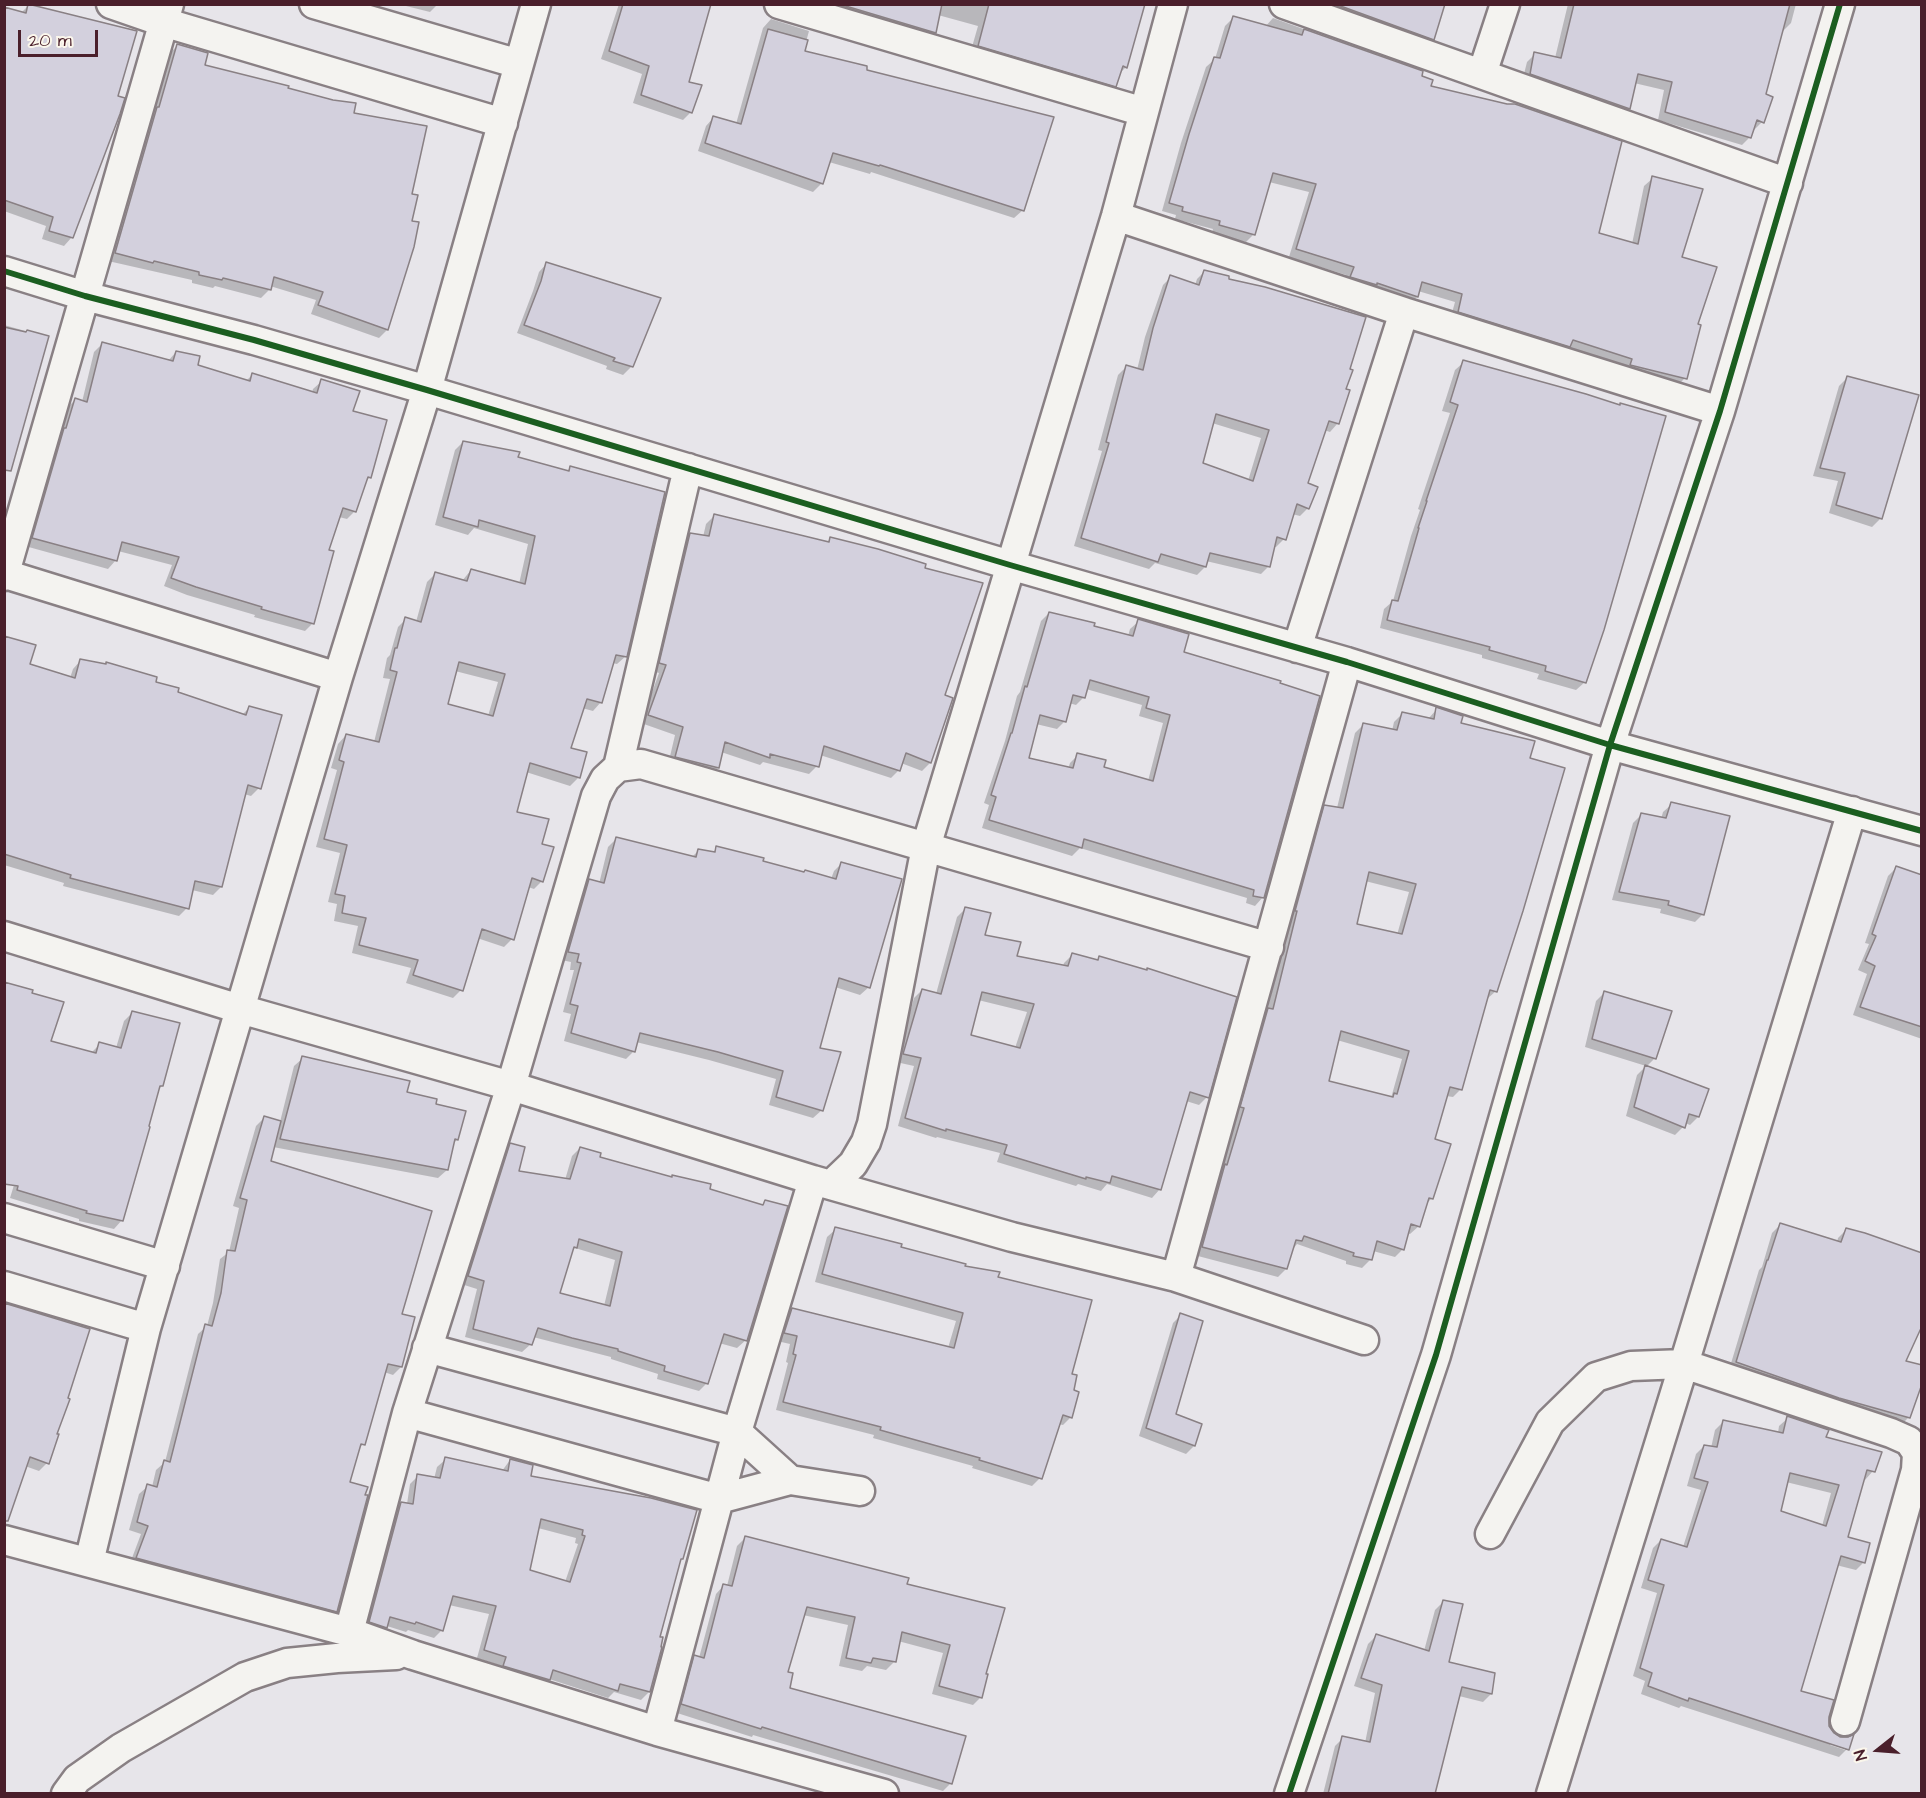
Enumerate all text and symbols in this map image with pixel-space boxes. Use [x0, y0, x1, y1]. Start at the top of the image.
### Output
scale bar [21, 18, 100, 56]
text: 20 m [29, 28, 72, 53]
north arrow [1848, 1720, 1908, 1780]
text: N [1849, 1747, 1873, 1763]

